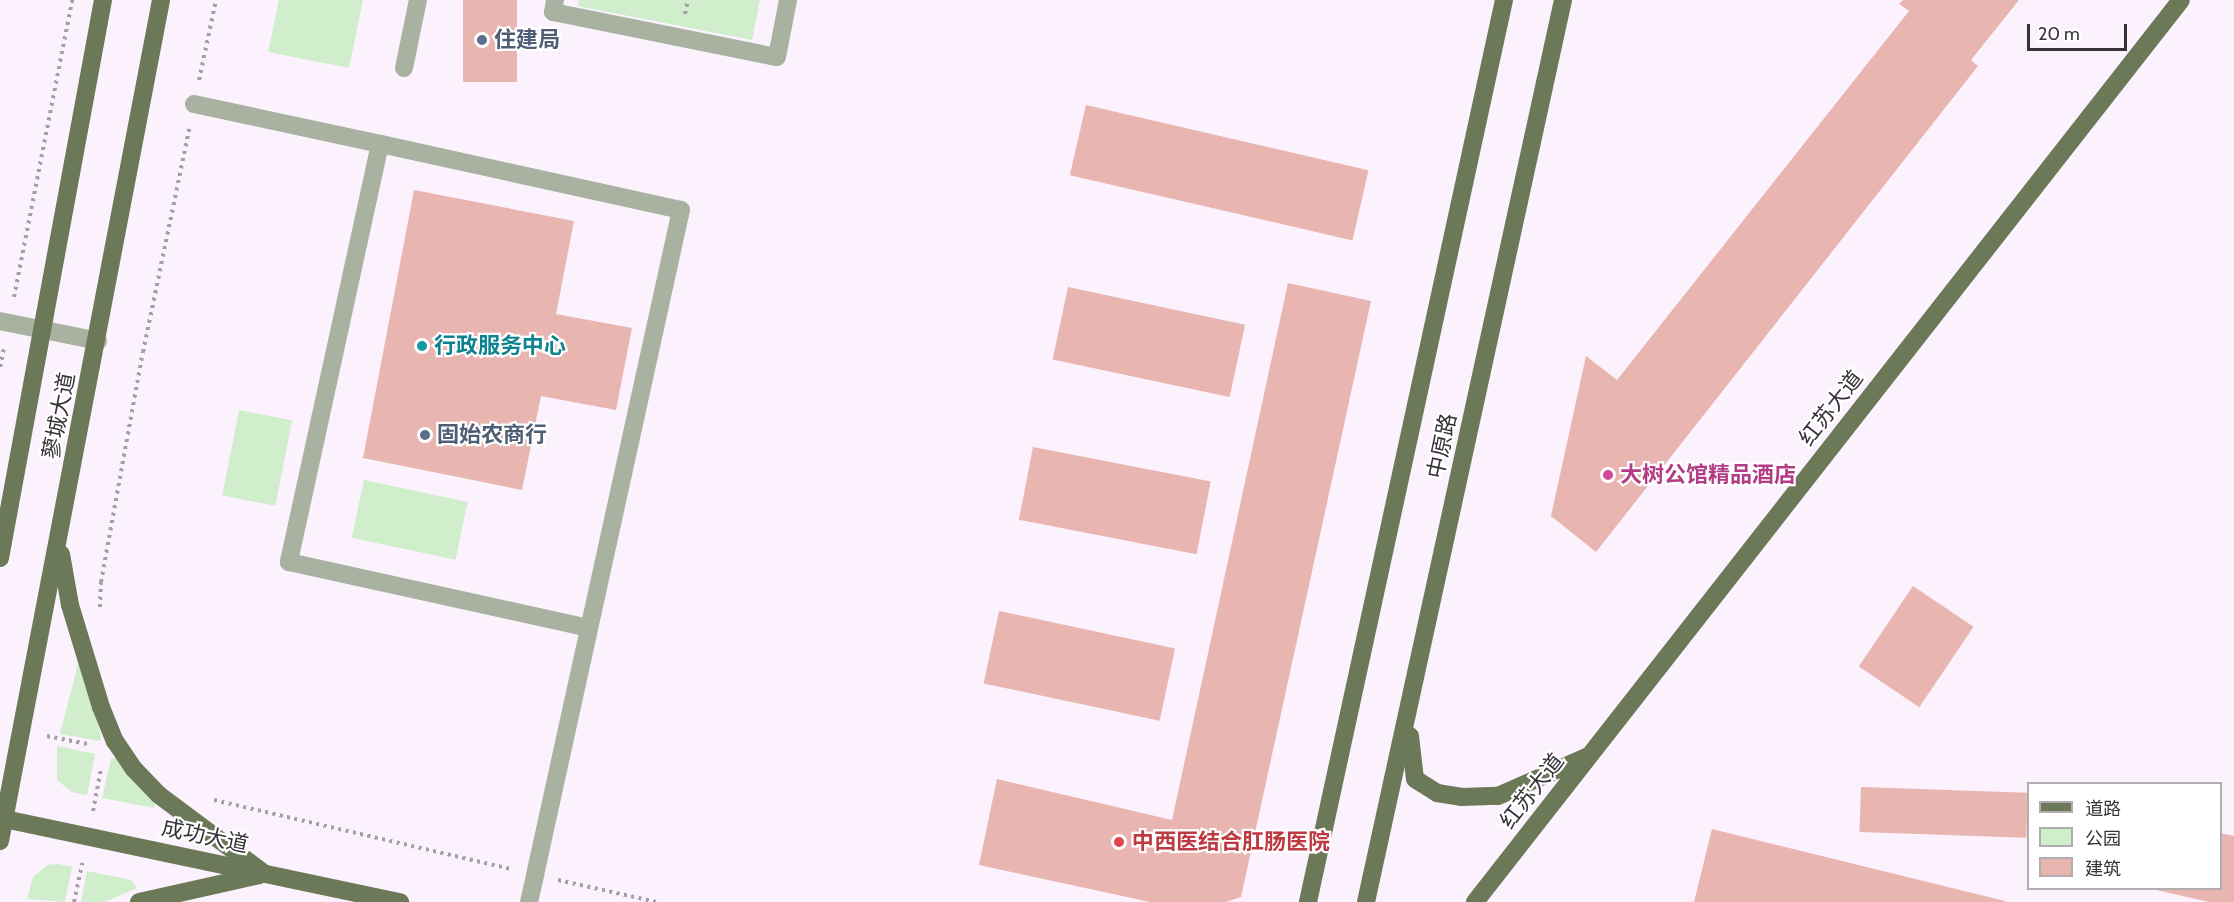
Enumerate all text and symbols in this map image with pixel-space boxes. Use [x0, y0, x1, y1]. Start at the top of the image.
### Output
scale bar [2030, 12, 2130, 50]
text: 20 m [2038, 23, 2080, 45]
place label: 住建局 [494, 27, 560, 53]
marker: 住建局 [475, 33, 489, 47]
place label: 行政服务中心 [434, 333, 566, 359]
marker: 行政服务中心 [415, 339, 429, 353]
street label: 红苏大道 [1794, 365, 1868, 451]
street label: 蓼城大道 [38, 370, 80, 462]
street label: 中原路 [1422, 411, 1462, 481]
place label: 固始农商行 [437, 422, 547, 448]
marker: 固始农商行 [418, 428, 432, 442]
place label: 大树公馆精品酒店 [1620, 462, 1796, 488]
marker: 大树公馆精品酒店 [1601, 468, 1615, 482]
street label: 红苏大道 [1495, 748, 1569, 834]
legend [2027, 782, 2222, 890]
text: 道路 [2085, 798, 2121, 820]
street label: 成功大道 [159, 814, 251, 858]
text: 公园 [2085, 828, 2121, 850]
place label: 中西医结合肛肠医院 [1132, 829, 1330, 855]
marker: 中西医结合肛肠医院 [1110, 833, 1128, 851]
text: 建筑 [2085, 858, 2121, 880]

